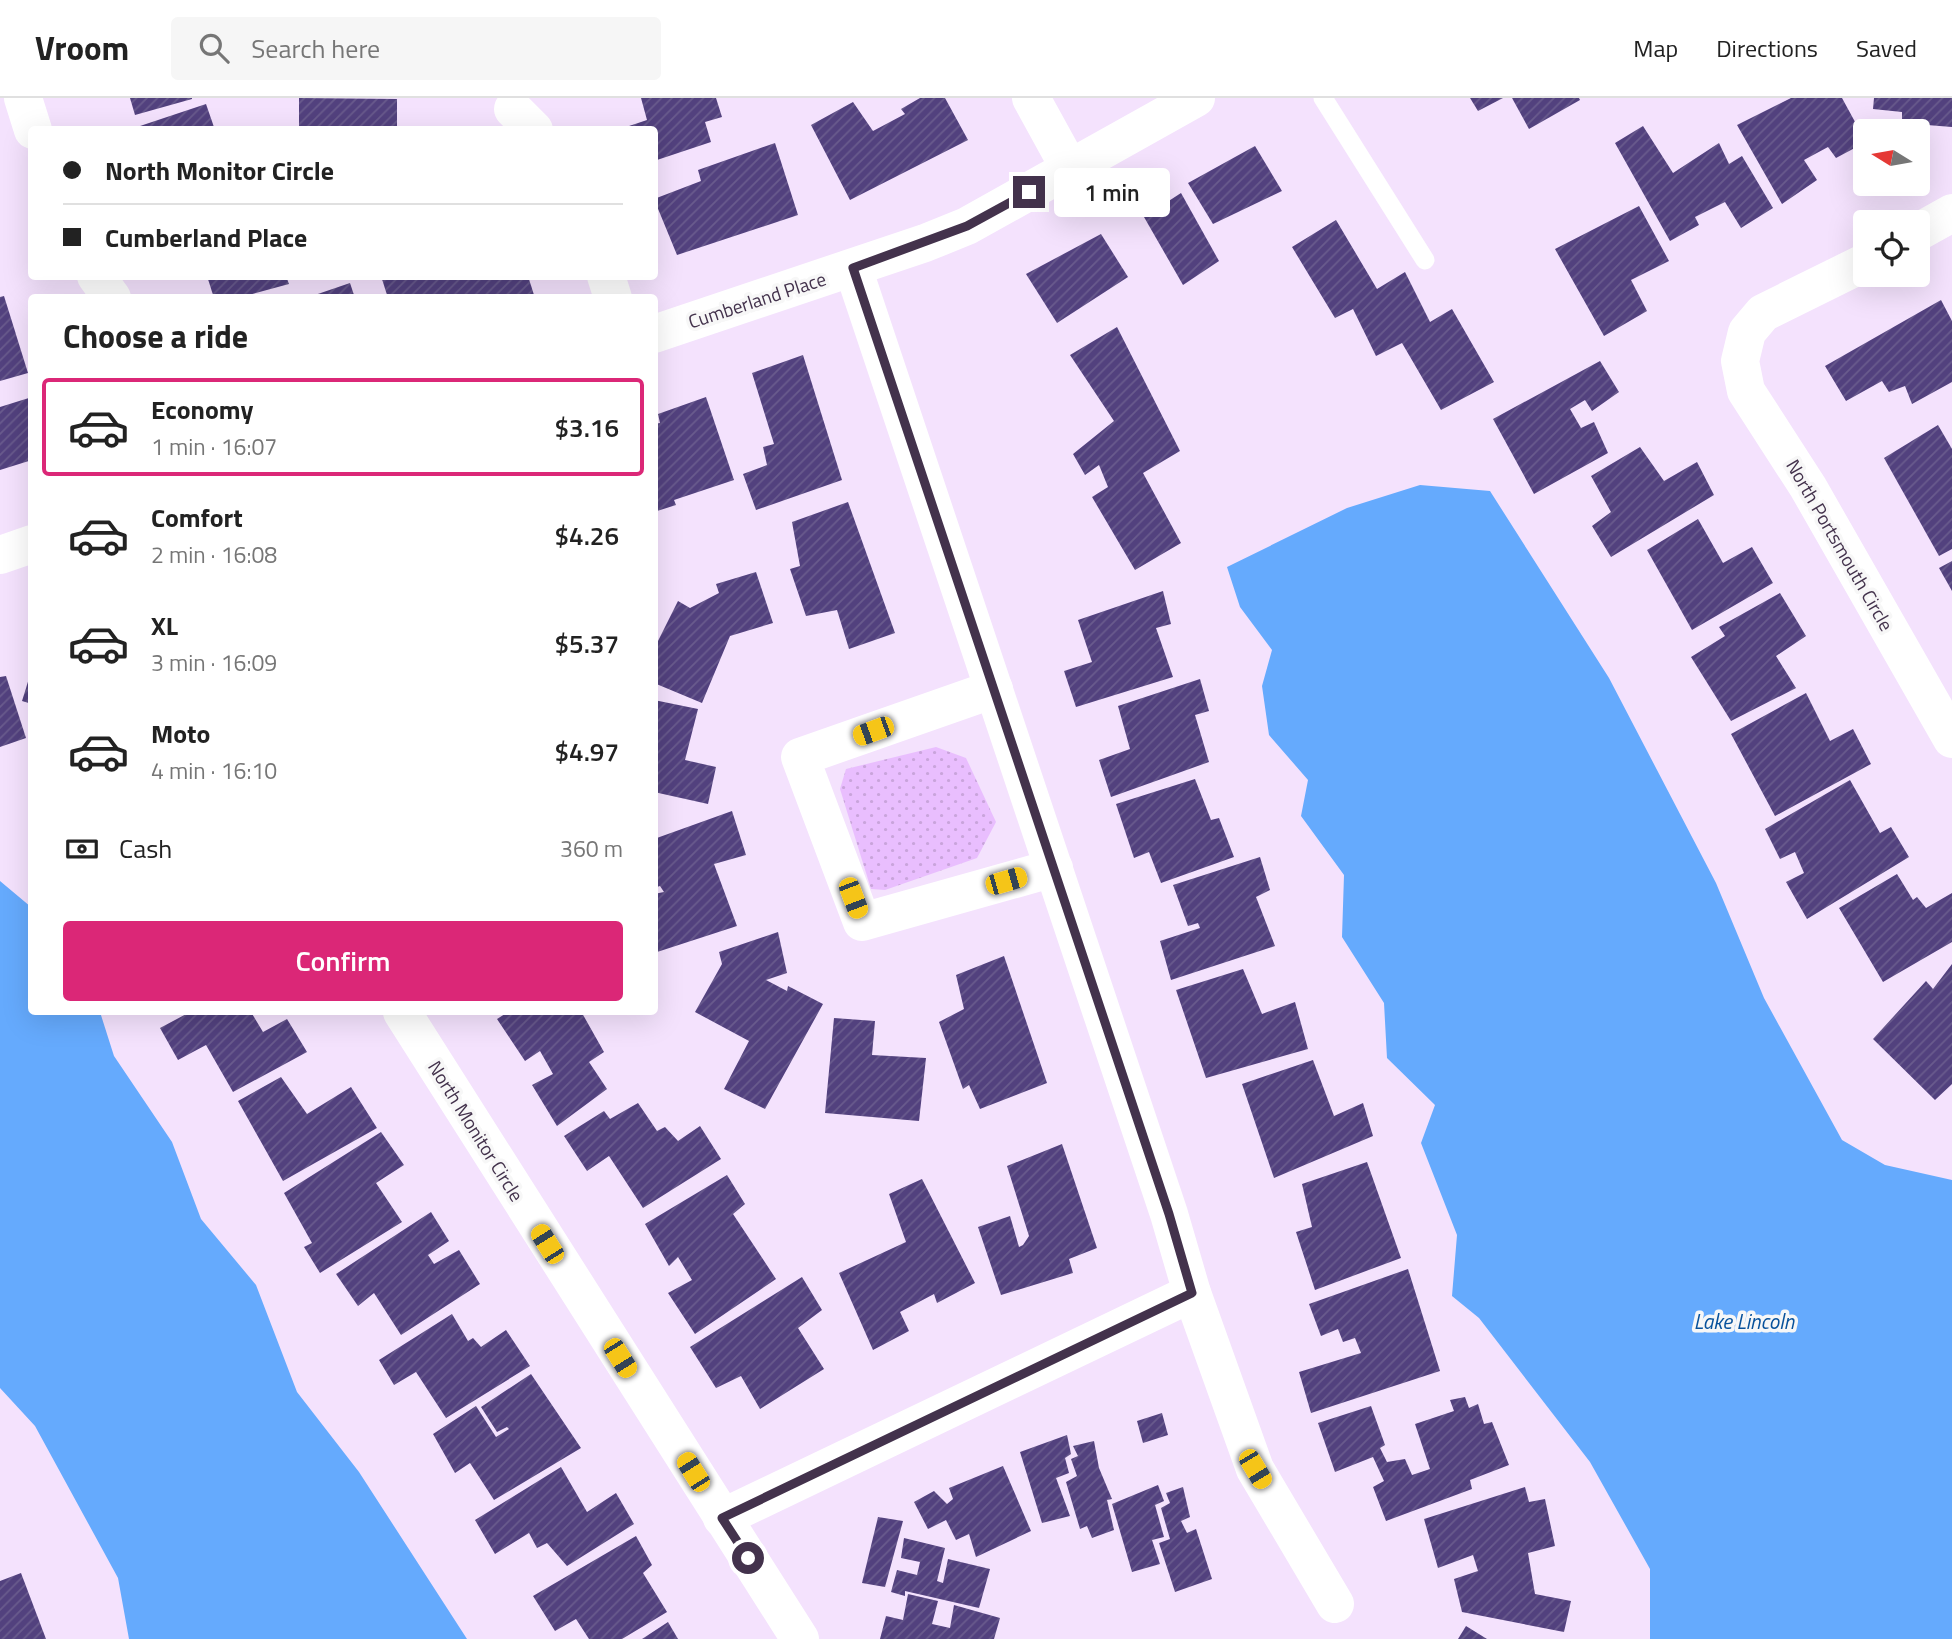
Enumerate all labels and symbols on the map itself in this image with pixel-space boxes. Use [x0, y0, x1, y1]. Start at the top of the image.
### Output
north arrow [1853, 119, 1930, 196]
callout: 1 min [1054, 168, 1169, 217]
route end [1013, 176, 1045, 208]
street label: Cumberland Place [684, 264, 830, 335]
street label: North Portsmouth Circle [1779, 454, 1901, 636]
car [850, 714, 897, 748]
car [983, 865, 1030, 897]
car [836, 875, 871, 921]
street label: North Monitor Circle [421, 1055, 531, 1207]
car [527, 1221, 568, 1267]
water label: Lake Lincoln [1694, 1305, 1795, 1337]
car [600, 1335, 641, 1381]
car [1236, 1446, 1275, 1492]
car [673, 1449, 714, 1495]
route start [732, 1542, 764, 1574]

